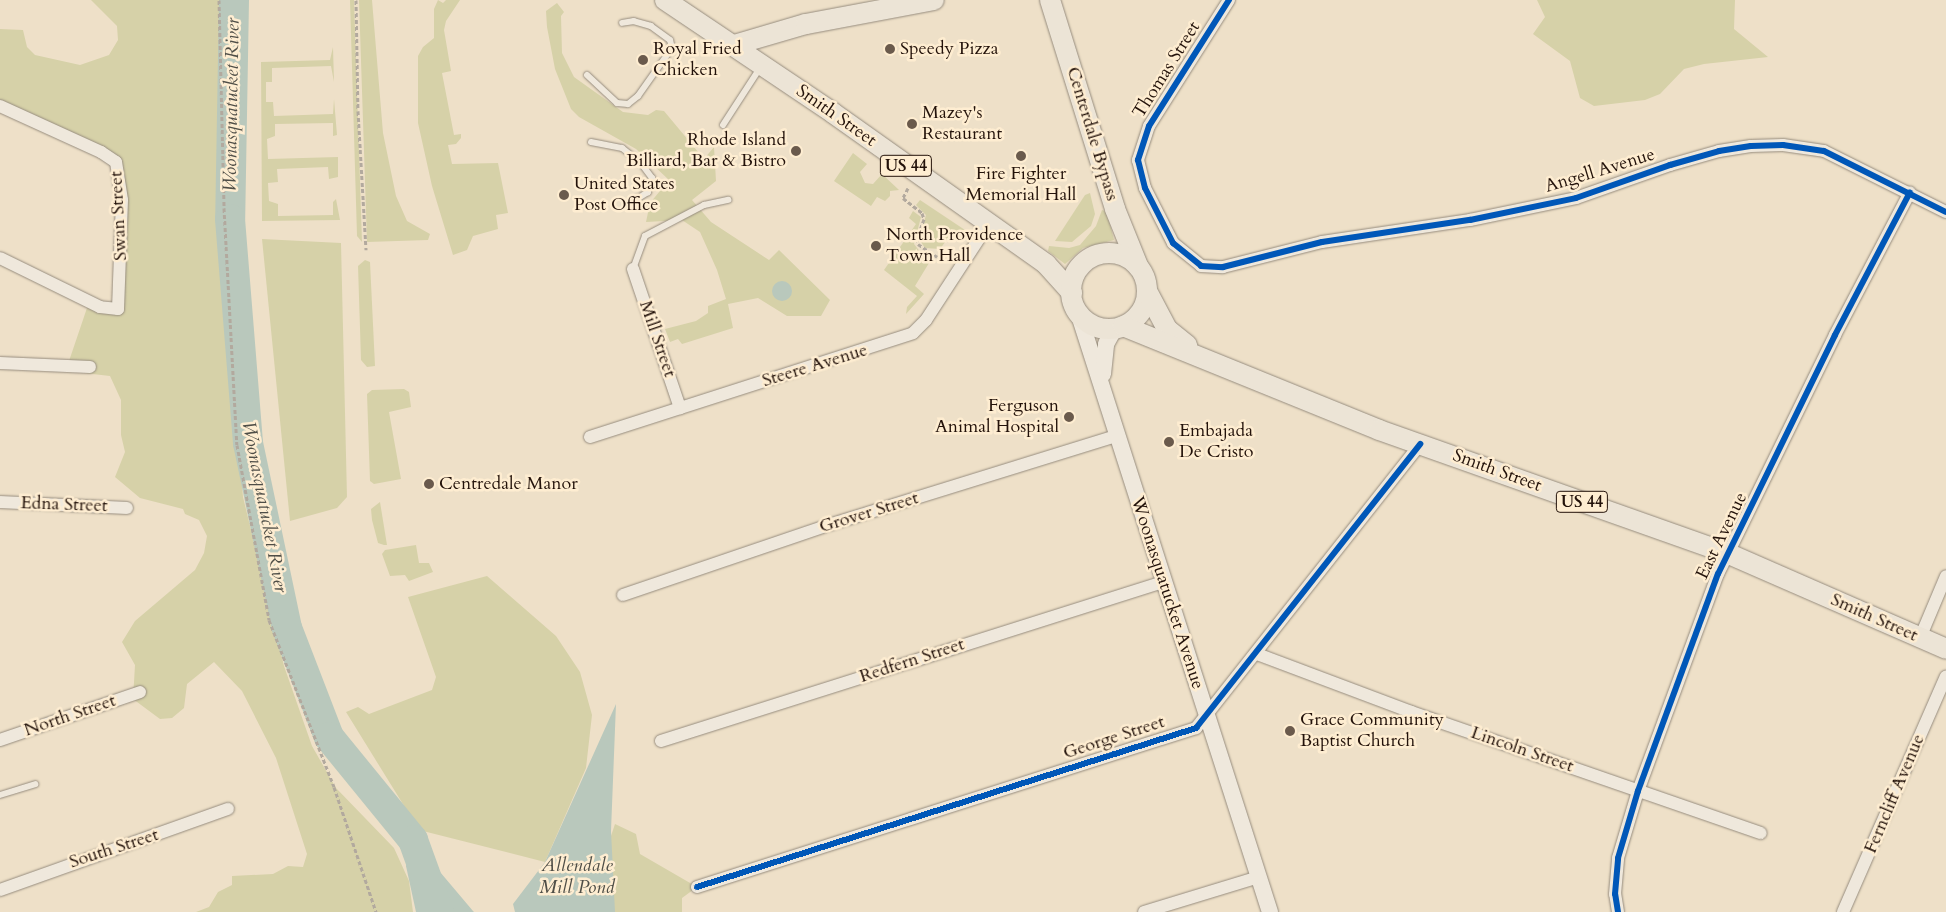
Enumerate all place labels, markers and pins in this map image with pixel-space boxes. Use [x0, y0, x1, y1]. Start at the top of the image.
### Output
place label: Speedy Pizza [900, 38, 998, 60]
place label: Royal Fried Chicken [653, 39, 742, 82]
marker: Speedy Pizza [884, 43, 896, 55]
marker: Royal Fried Chicken [637, 54, 649, 66]
place label: Mazey's Restaurant [922, 103, 1002, 146]
marker: Mazey's Restaurant [906, 118, 918, 130]
place label: Rhode Island Billiard, Bar & Bistro [626, 130, 786, 172]
marker: Rhode Island Billiard, Bar & Bistro [790, 145, 802, 157]
marker: Fire Fighter Memorial Hall [1015, 150, 1027, 162]
place label: Fire Fighter Memorial Hall [966, 164, 1076, 206]
place label: United States Post Office [574, 174, 675, 216]
marker: United States Post Office [558, 189, 570, 201]
place label: North Providence Town Hall [886, 225, 1024, 268]
marker: North Providence Town Hall [870, 240, 882, 252]
place label: Ferguson Animal Hospital [935, 396, 1059, 438]
marker: Ferguson Animal Hospital [1063, 411, 1075, 423]
place label: Embajada De Cristo [1179, 421, 1253, 464]
marker: Embajada De Cristo [1163, 436, 1175, 448]
place label: Centredale Manor [439, 473, 578, 495]
marker: Centredale Manor [423, 478, 435, 490]
place label: Grace Community Baptist Church [1300, 710, 1444, 752]
marker: Grace Community Baptist Church [1284, 725, 1296, 737]

